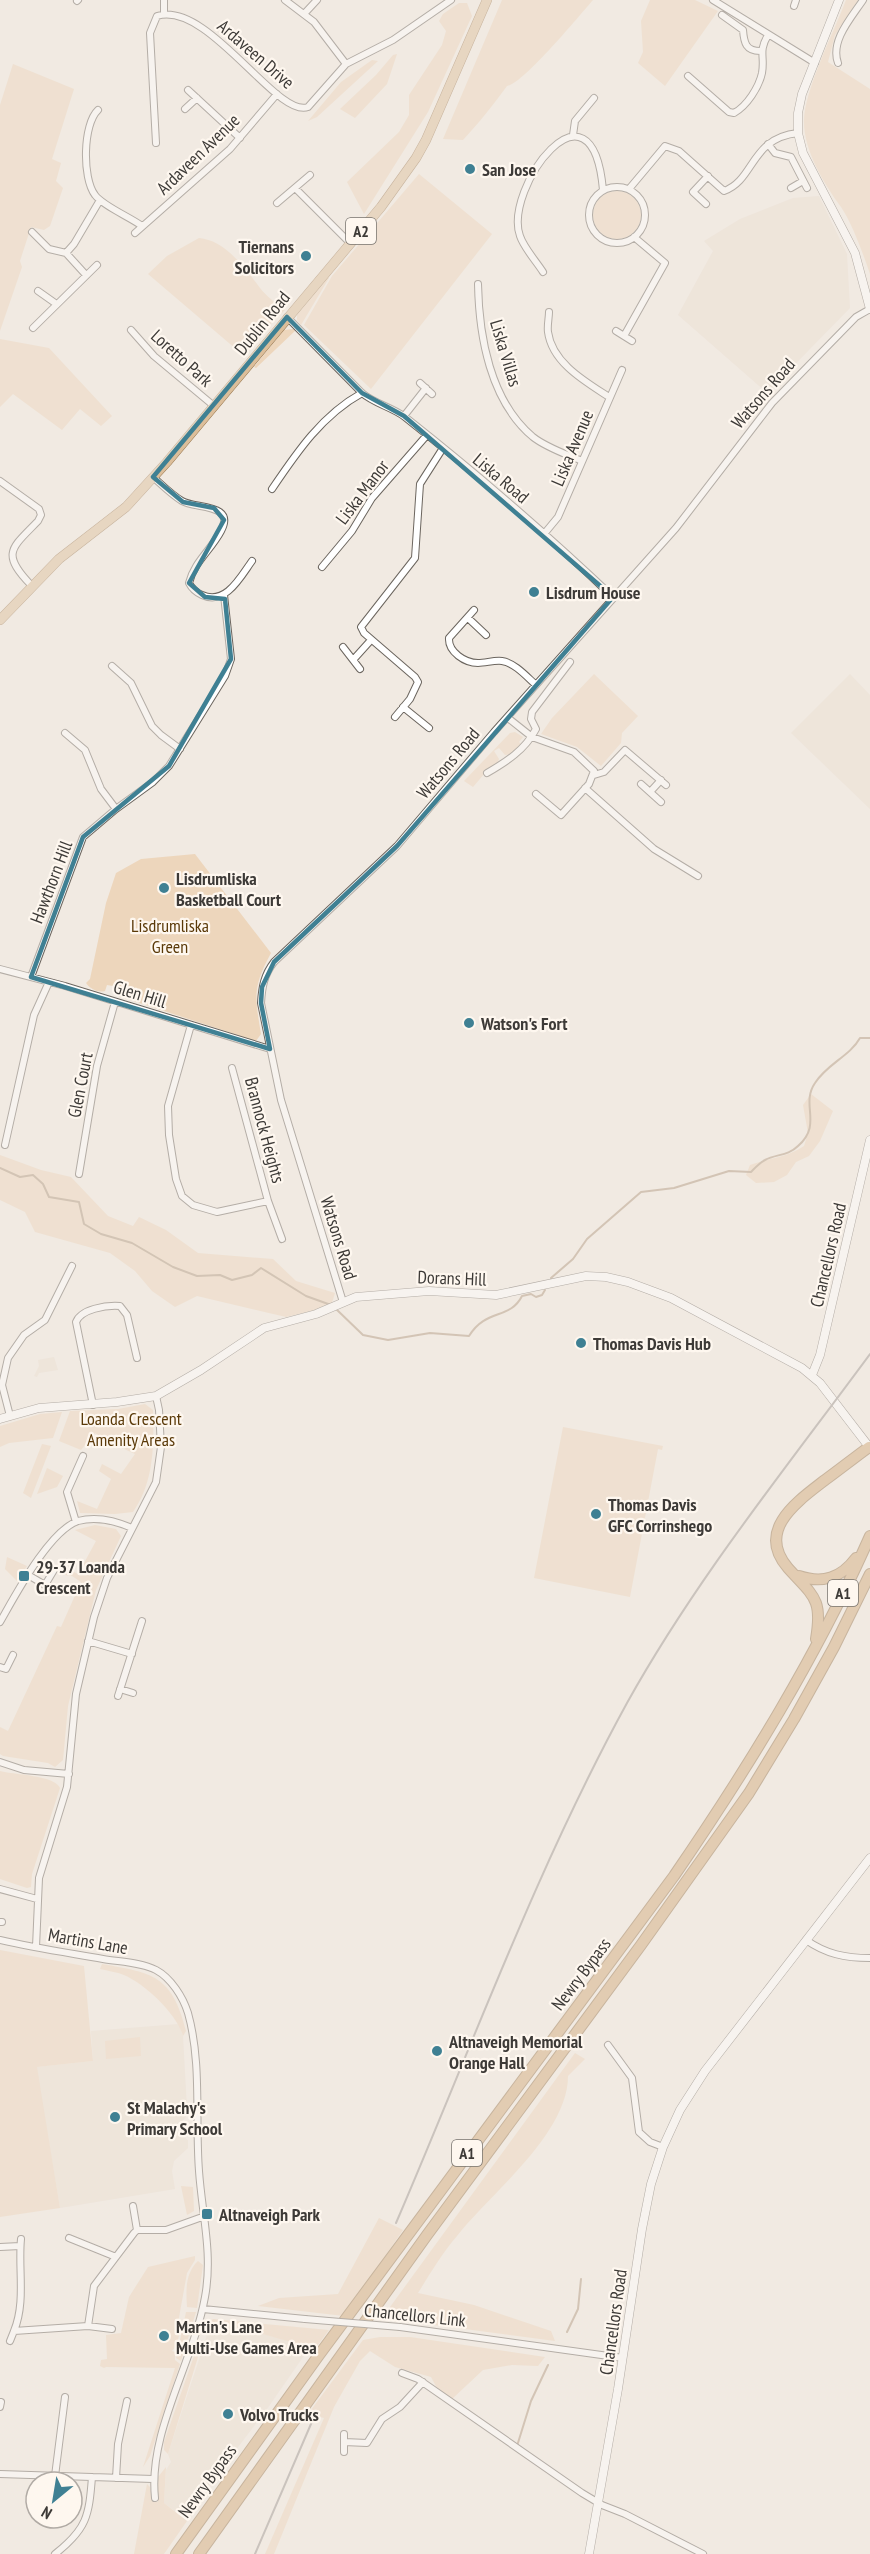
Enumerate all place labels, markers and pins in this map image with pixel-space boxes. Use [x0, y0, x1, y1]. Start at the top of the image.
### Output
place label: San Jose [482, 158, 537, 181]
marker: San Jose [463, 162, 477, 176]
place label: Tiernans Solicitors [234, 235, 294, 279]
marker: Tiernans Solicitors [299, 249, 313, 263]
place label: Lisdrum House [546, 581, 641, 604]
marker: Lisdrum House [527, 585, 541, 599]
place label: Lisdrumliska Basketball Court [176, 867, 282, 911]
marker: Lisdrumliska Basketball Court [157, 881, 171, 895]
place label: Watson's Fort [480, 1012, 568, 1035]
marker: Watson's Fort [462, 1016, 476, 1030]
place label: Thomas Davis Hub [593, 1332, 711, 1355]
marker: Thomas Davis Hub [574, 1336, 588, 1350]
place label: Thomas Davis GFC Corrinshego [608, 1493, 712, 1537]
marker: Thomas Davis GFC Corrinshego [589, 1507, 603, 1521]
place label: 29-37 Loanda Crescent [36, 1555, 125, 1599]
marker: 29-37 Loanda Crescent [17, 1569, 31, 1583]
place label: Altnaveigh Memorial Orange Hall [448, 2030, 583, 2074]
marker: Altnaveigh Memorial Orange Hall [430, 2044, 444, 2058]
place label: St Malachy's Primary School [127, 2096, 223, 2140]
marker: St Malachy's Primary School [108, 2110, 122, 2124]
place label: Altnaveigh Park [218, 2203, 321, 2226]
marker: Altnaveigh Park [200, 2207, 214, 2221]
place label: Martin's Lane Multi-Use Games Area [176, 2315, 317, 2359]
marker: Martin's Lane Multi-Use Games Area [157, 2329, 171, 2343]
place label: Volvo Trucks [239, 2403, 319, 2426]
marker: Volvo Trucks [221, 2407, 235, 2421]

